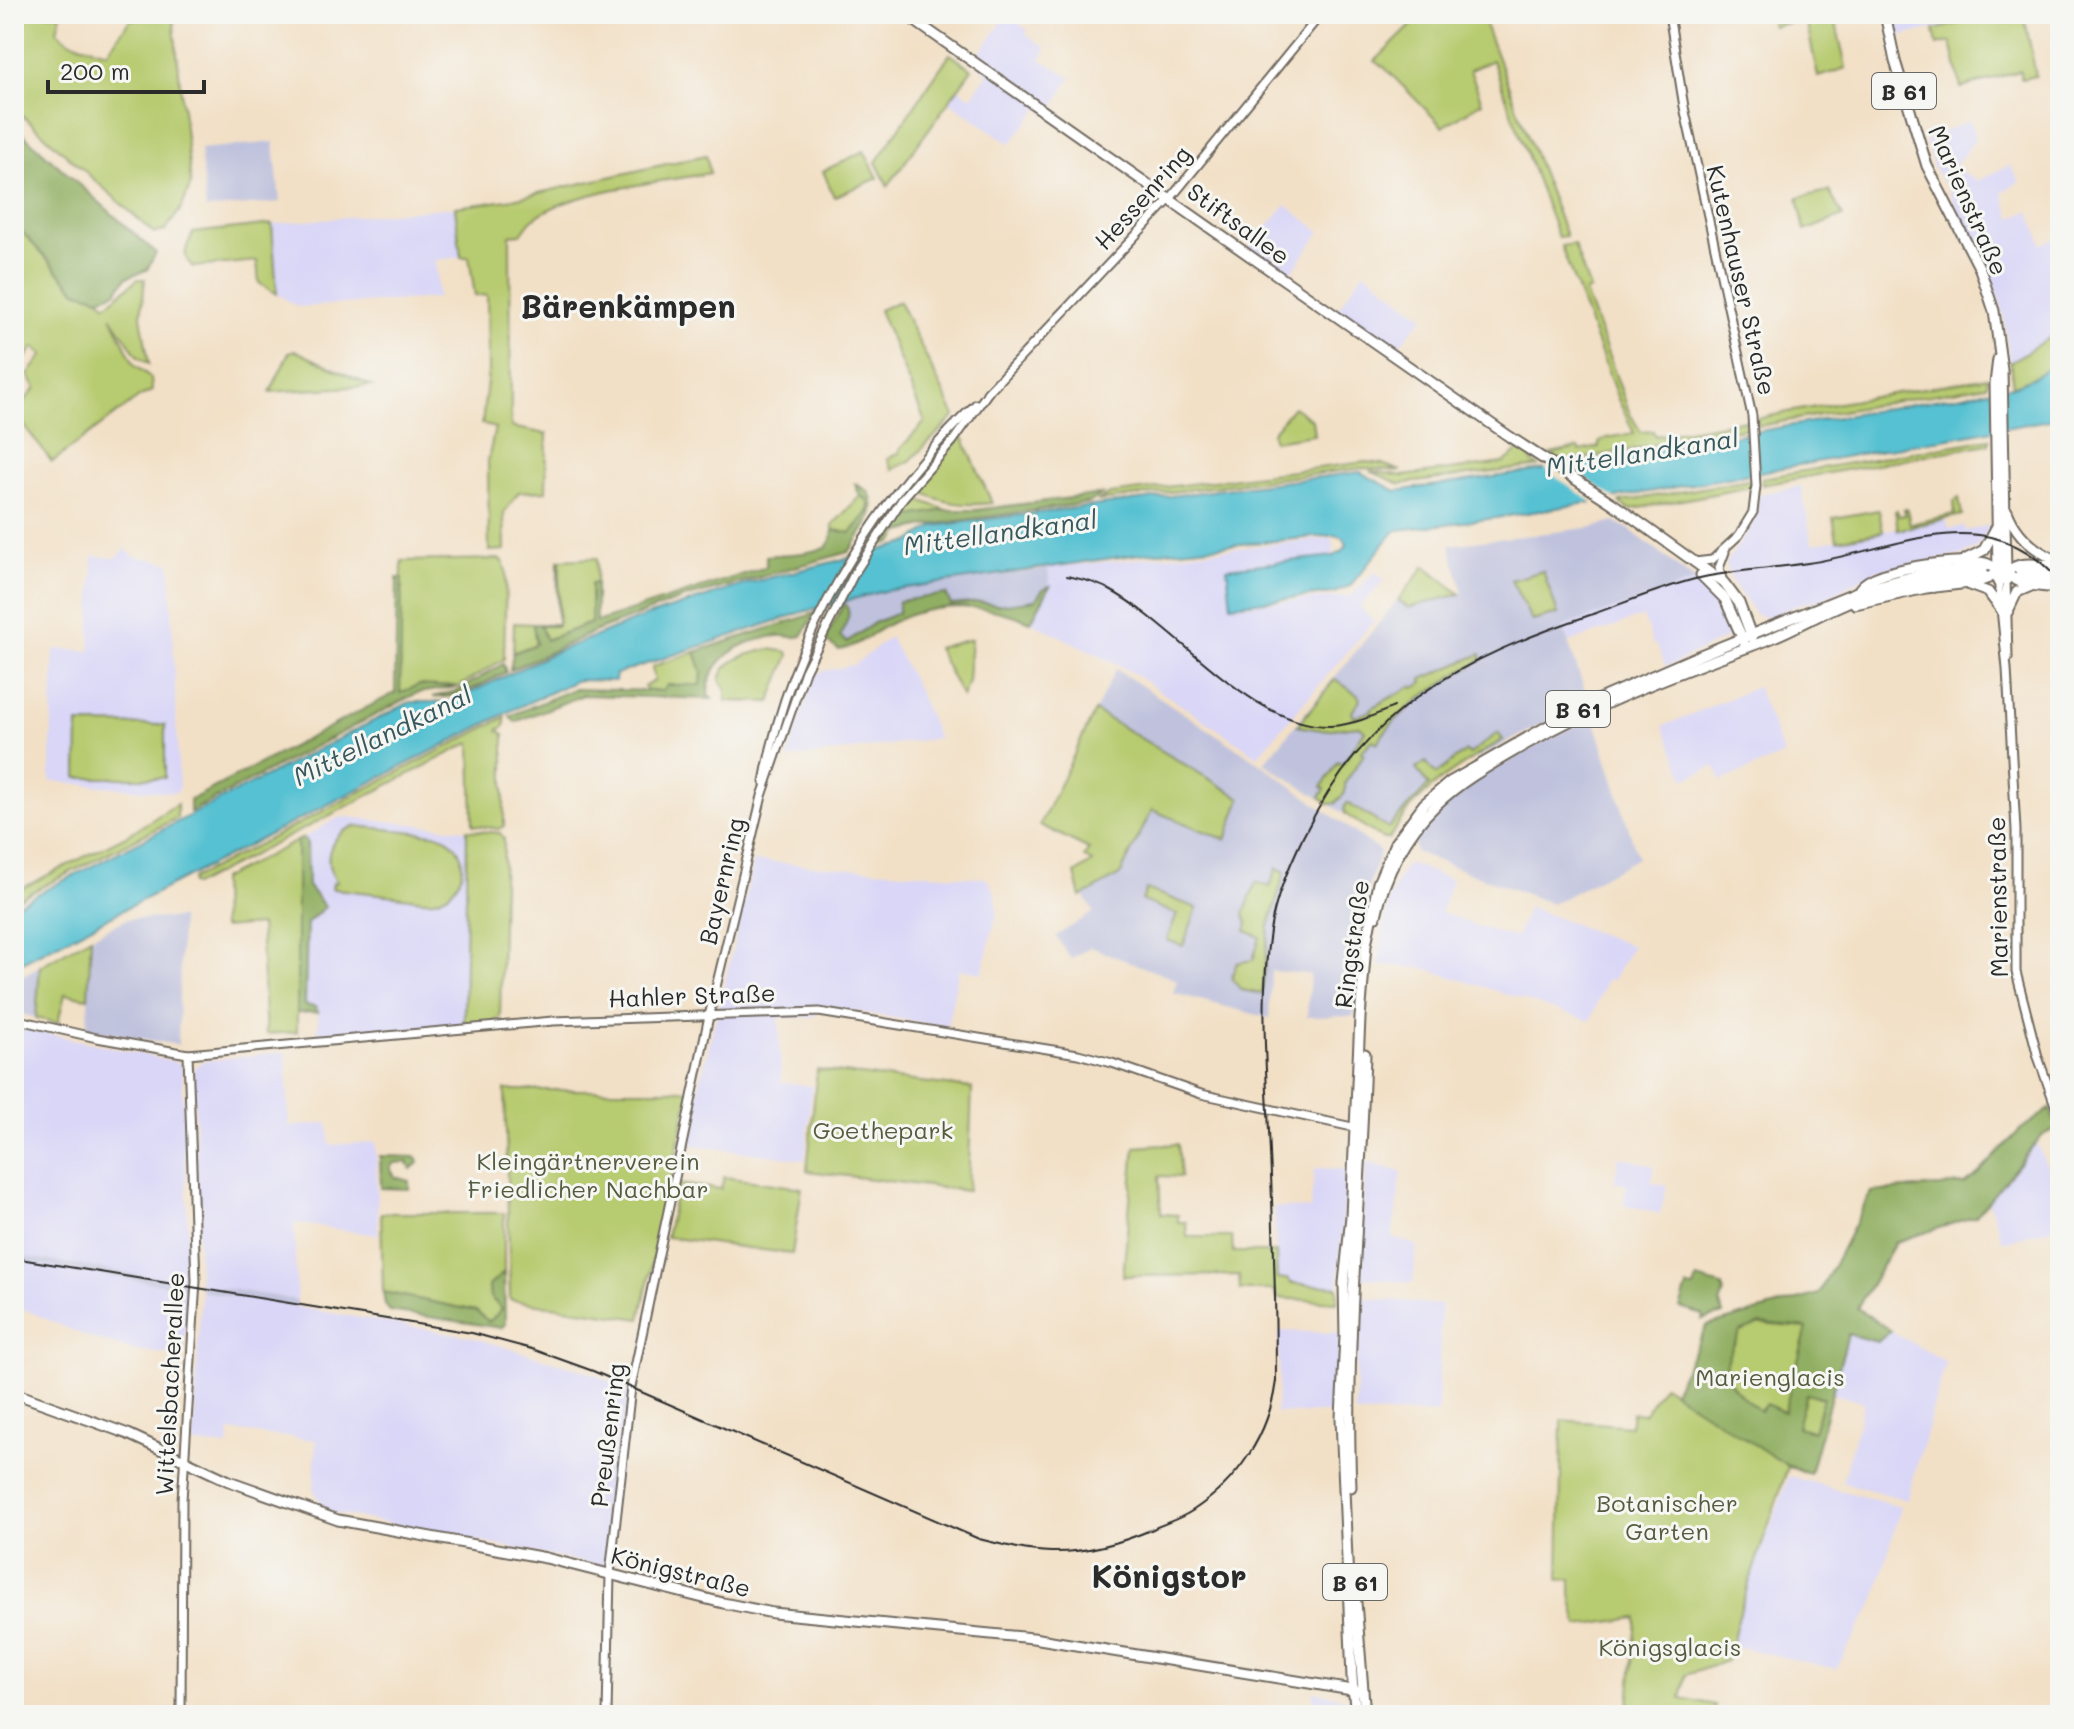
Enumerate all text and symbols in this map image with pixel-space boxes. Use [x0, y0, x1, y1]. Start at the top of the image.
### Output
scale bar [48, 44, 204, 94]
text: 200 m [60, 55, 130, 86]
road number: B 61 [1872, 73, 1936, 109]
street label: Marienstraße [1922, 120, 2016, 280]
street label: Hessenring [1087, 138, 1197, 256]
street label: Kutenhauser Straße [1700, 162, 1784, 398]
street label: Stiftsallee [1181, 175, 1297, 271]
district label: Bärenkämpen [520, 284, 736, 326]
water label: Mittellandkanal [1543, 420, 1741, 484]
water label: Mittellandkanal [901, 502, 1099, 562]
water label: Mittellandkanal [287, 677, 477, 793]
road number: B 61 [1546, 691, 1610, 727]
street label: Bayernring [691, 815, 751, 947]
street label: Marienstraße [1980, 816, 2014, 978]
street label: Ringstraße [1327, 878, 1375, 1010]
street label: Hahler Straße [608, 977, 776, 1013]
park label: Goethepark [813, 1114, 953, 1145]
park label: Kleingärtnerverein Friedlicher Nachbar [467, 1145, 709, 1204]
street label: Wittelsbacherallee [148, 1272, 190, 1496]
street label: Preußenring [583, 1361, 631, 1509]
park label: Marienglacis [1695, 1361, 1845, 1392]
park label: Botanischer Garten [1596, 1487, 1738, 1546]
street label: Königstraße [608, 1539, 754, 1603]
district label: Königstor [1091, 1554, 1247, 1596]
road number: B 61 [1323, 1564, 1387, 1600]
park label: Königsglacis [1598, 1631, 1742, 1662]

